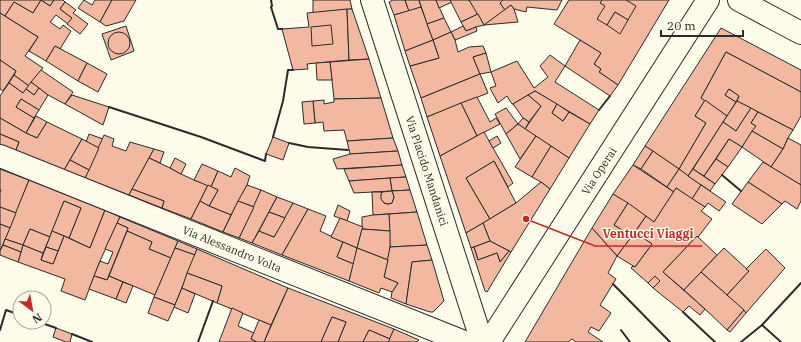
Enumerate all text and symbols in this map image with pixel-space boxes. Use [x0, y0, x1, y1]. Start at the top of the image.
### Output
scale bar [661, 12, 743, 38]
text: 20 m [667, 18, 696, 33]
street label: Via Placido Mandanici [403, 114, 452, 228]
street label: Via Operai [578, 144, 620, 197]
callout: Ventucci Viaggi [595, 222, 702, 246]
street label: Via Alessandro Volta [180, 223, 284, 275]
text: Ventucci Viaggi [603, 226, 693, 241]
north arrow [12, 290, 52, 330]
text: N [30, 310, 45, 327]

